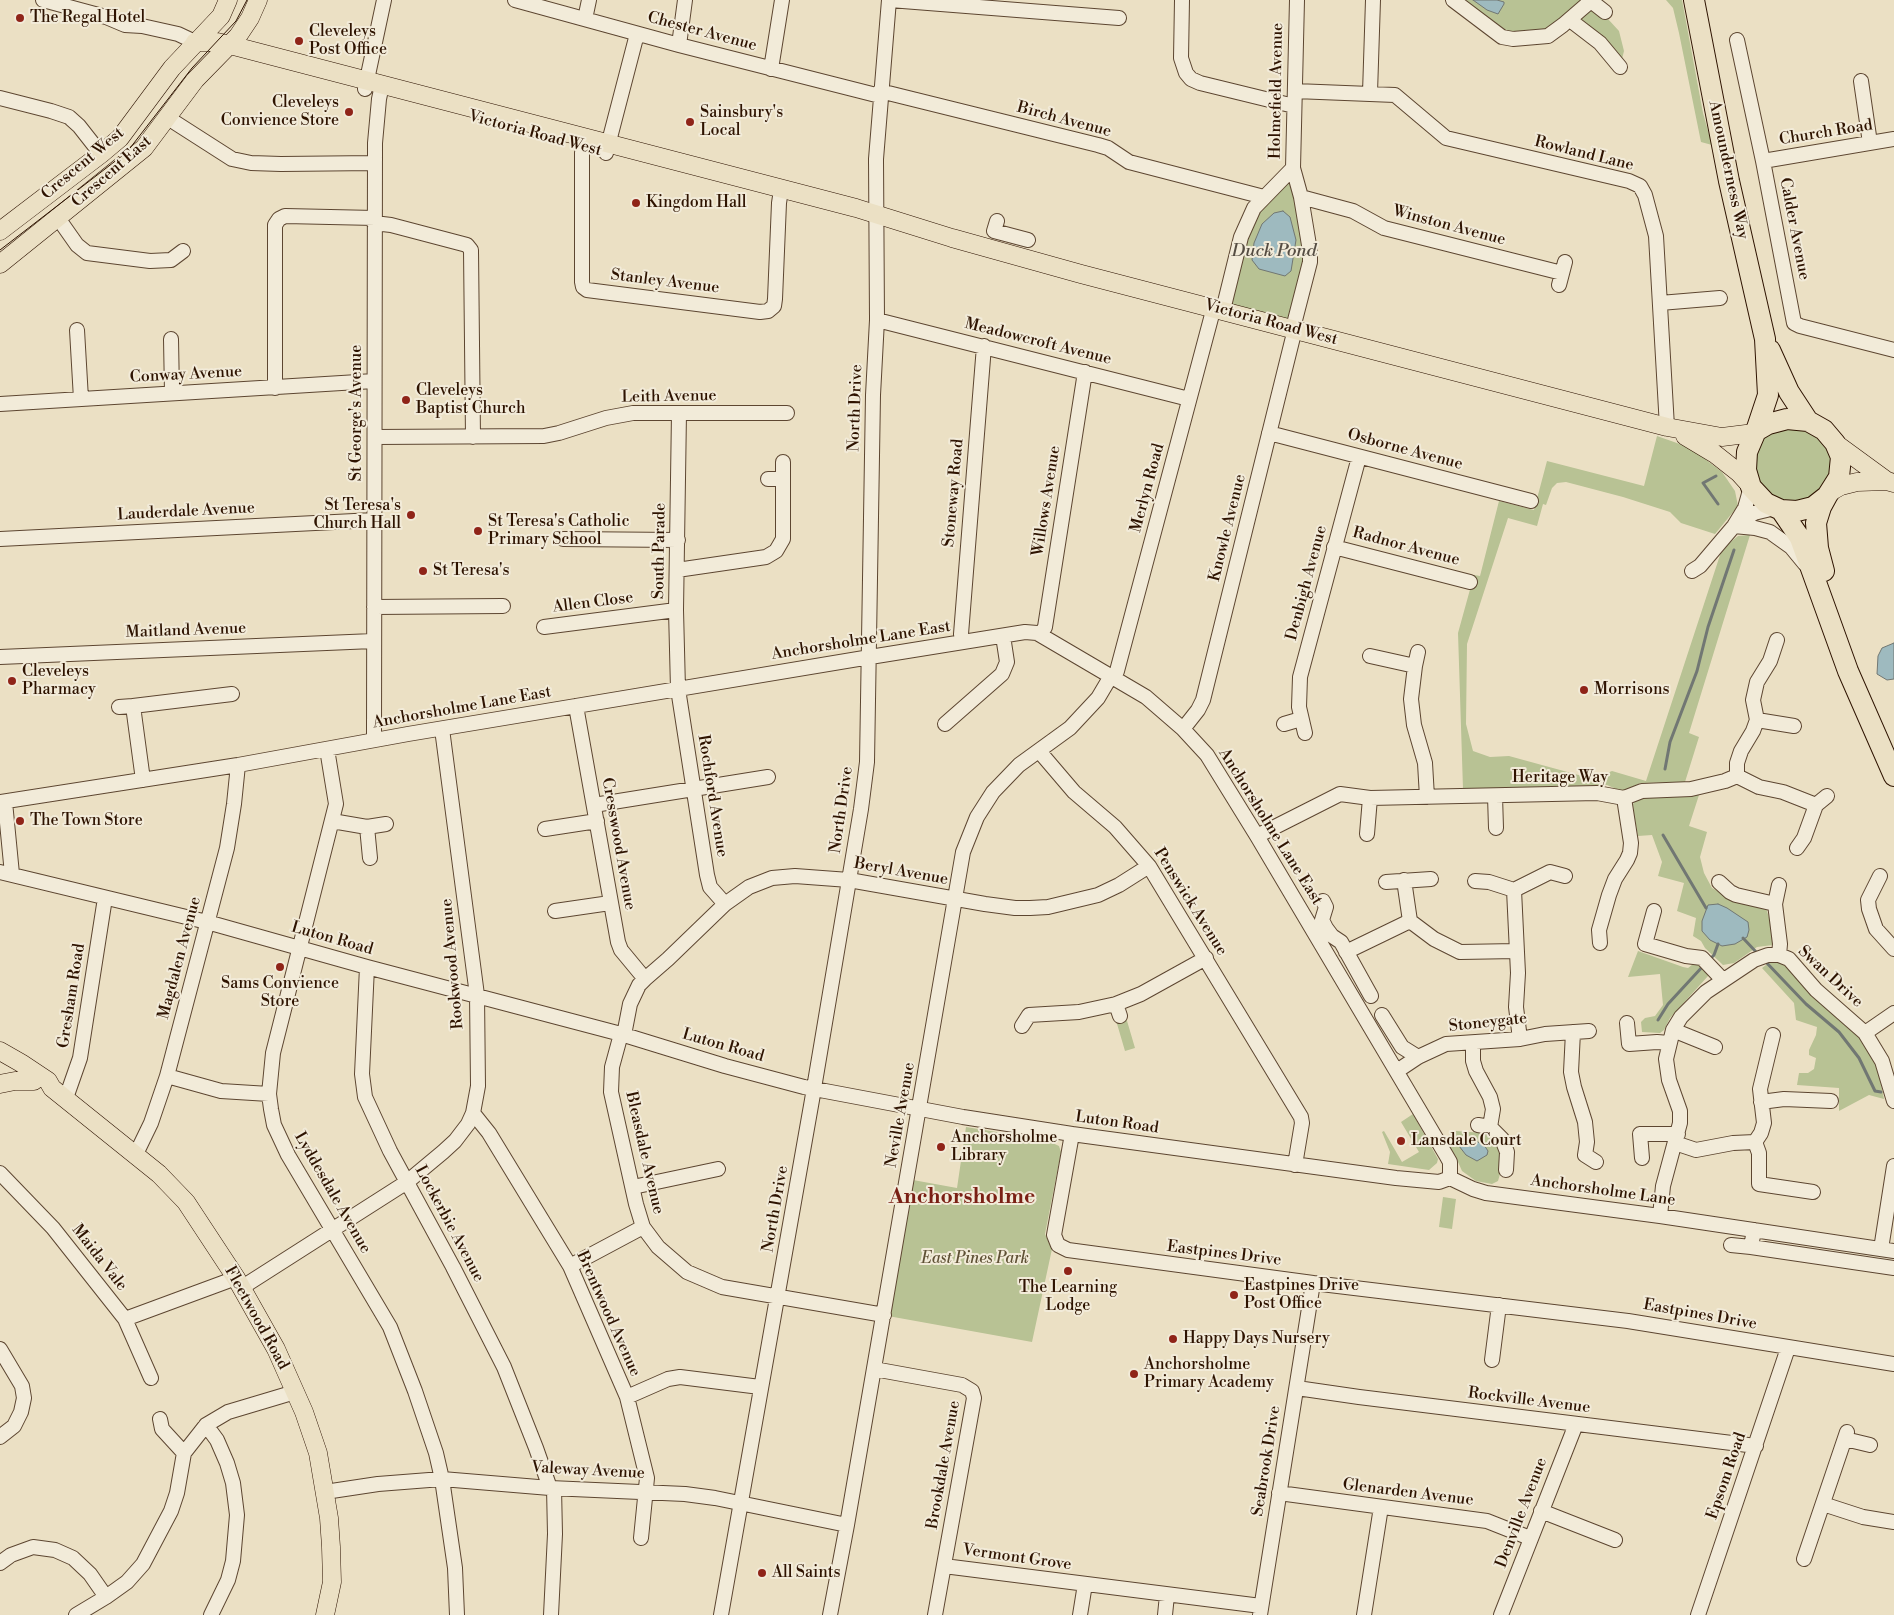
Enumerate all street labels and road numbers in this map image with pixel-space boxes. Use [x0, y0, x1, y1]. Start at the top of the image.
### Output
street label: Chester Avenue [645, 8, 759, 56]
street label: Holmefield Avenue [1266, 23, 1288, 159]
street label: Birch Avenue [1015, 98, 1113, 142]
street label: Amounderness Way [1704, 99, 1752, 241]
street label: Victoria Road West [466, 107, 604, 161]
street label: Church Road [1778, 116, 1874, 150]
street label: Crescent West [38, 124, 128, 204]
street label: Crescent East [68, 132, 156, 212]
street label: Rowland Lane [1532, 132, 1636, 176]
street label: Calder Avenue [1775, 176, 1813, 282]
street label: Winston Avenue [1391, 202, 1507, 250]
street label: Stanley Avenue [610, 266, 720, 298]
street label: Victoria Road West [1202, 296, 1340, 350]
street label: Meadowcroft Avenue [963, 314, 1113, 370]
street label: St George's Avenue [347, 345, 367, 481]
street label: Conway Avenue [129, 362, 243, 388]
street label: North Drive [845, 364, 867, 452]
street label: Leith Avenue [621, 387, 717, 407]
street label: Osborne Avenue [1345, 425, 1465, 475]
street label: Stoneway Road [940, 438, 968, 548]
street label: Merlyn Road [1127, 441, 1169, 535]
street label: Willows Avenue [1029, 444, 1065, 558]
street label: Knowle Avenue [1205, 472, 1251, 584]
street label: Lauderdale Avenue [117, 499, 255, 525]
street label: South Parade [650, 503, 670, 599]
street label: Denbigh Avenue [1282, 523, 1332, 643]
street label: Radnor Avenue [1350, 523, 1462, 571]
street label: Allen Close [552, 589, 634, 617]
street label: Anchorsholme Lane East [770, 617, 952, 665]
street label: Maitland Avenue [125, 619, 247, 643]
street label: Anchorsholme Lane East [371, 683, 553, 733]
street label: Rochford Avenue [693, 733, 731, 859]
street label: Anchorsholme Lane East [1214, 745, 1326, 909]
street label: North Drive [826, 765, 858, 855]
street label: Heritage Way [1512, 768, 1608, 788]
street label: Cresswood Avenue [597, 776, 639, 912]
street label: Penswick Avenue [1149, 845, 1231, 959]
street label: Beryl Avenue [852, 854, 950, 890]
street label: Magdalen Avenue [154, 895, 206, 1021]
street label: Rookwood Avenue [438, 898, 468, 1030]
street label: Luton Road [289, 918, 375, 960]
street label: Gresham Road [54, 942, 90, 1050]
street label: Swan Drive [1794, 942, 1866, 1012]
street label: Stoneygate [1448, 1009, 1528, 1037]
street label: Luton Road [680, 1025, 766, 1067]
street label: Neville Avenue [882, 1061, 920, 1169]
street label: Bleasdale Avenue [621, 1090, 667, 1216]
street label: Luton Road [1074, 1108, 1160, 1138]
street label: Lyddesdale Avenue [289, 1129, 375, 1257]
street label: Lockerbie Avenue [410, 1162, 488, 1286]
street label: North Drive [759, 1164, 793, 1254]
street label: Anchorsholme Lane [1529, 1171, 1677, 1211]
street label: Maida Vale [67, 1221, 131, 1295]
street label: Eastpines Drive [1166, 1237, 1282, 1271]
street label: Brentwood Avenue [572, 1248, 644, 1380]
street label: Fleetwood Road [220, 1263, 292, 1373]
street label: Eastpines Drive [1642, 1296, 1758, 1334]
street label: Rockville Avenue [1467, 1384, 1591, 1418]
street label: Brookdale Avenue [923, 1399, 965, 1531]
street label: Seabrook Drive [1249, 1404, 1285, 1518]
street label: Epsom Road [1703, 1430, 1751, 1522]
street label: Denville Avenue [1492, 1455, 1552, 1571]
street label: Valeway Avenue [531, 1458, 645, 1484]
street label: Glenarden Avenue [1341, 1475, 1475, 1511]
street label: Vermont Grove [961, 1541, 1073, 1575]

